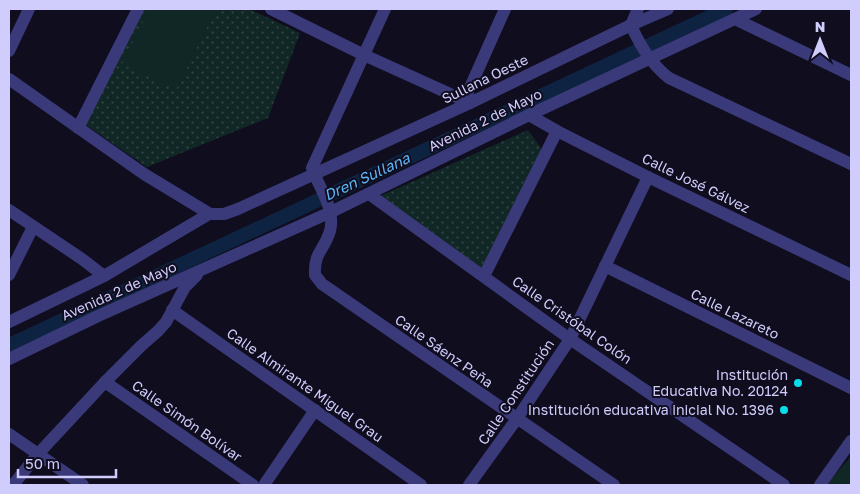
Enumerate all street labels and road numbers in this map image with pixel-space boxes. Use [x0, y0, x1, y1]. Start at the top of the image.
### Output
street label: Sullana Oeste [439, 50, 531, 107]
street label: Avenida 2 de Mayo [425, 85, 544, 154]
street label: Calle José Gálvez [640, 149, 753, 216]
street label: Avenida 2 de Mayo [59, 258, 179, 324]
street label: Calle Cristóbal Colón [509, 272, 635, 367]
street label: Calle Lazareto [688, 285, 782, 342]
street label: Calle Sáenz Peña [392, 310, 497, 391]
street label: Calle Almirante Miguel Grau [224, 324, 387, 445]
street label: Calle Constitución [474, 336, 557, 448]
street label: Calle Simón Bolívar [129, 376, 246, 465]

